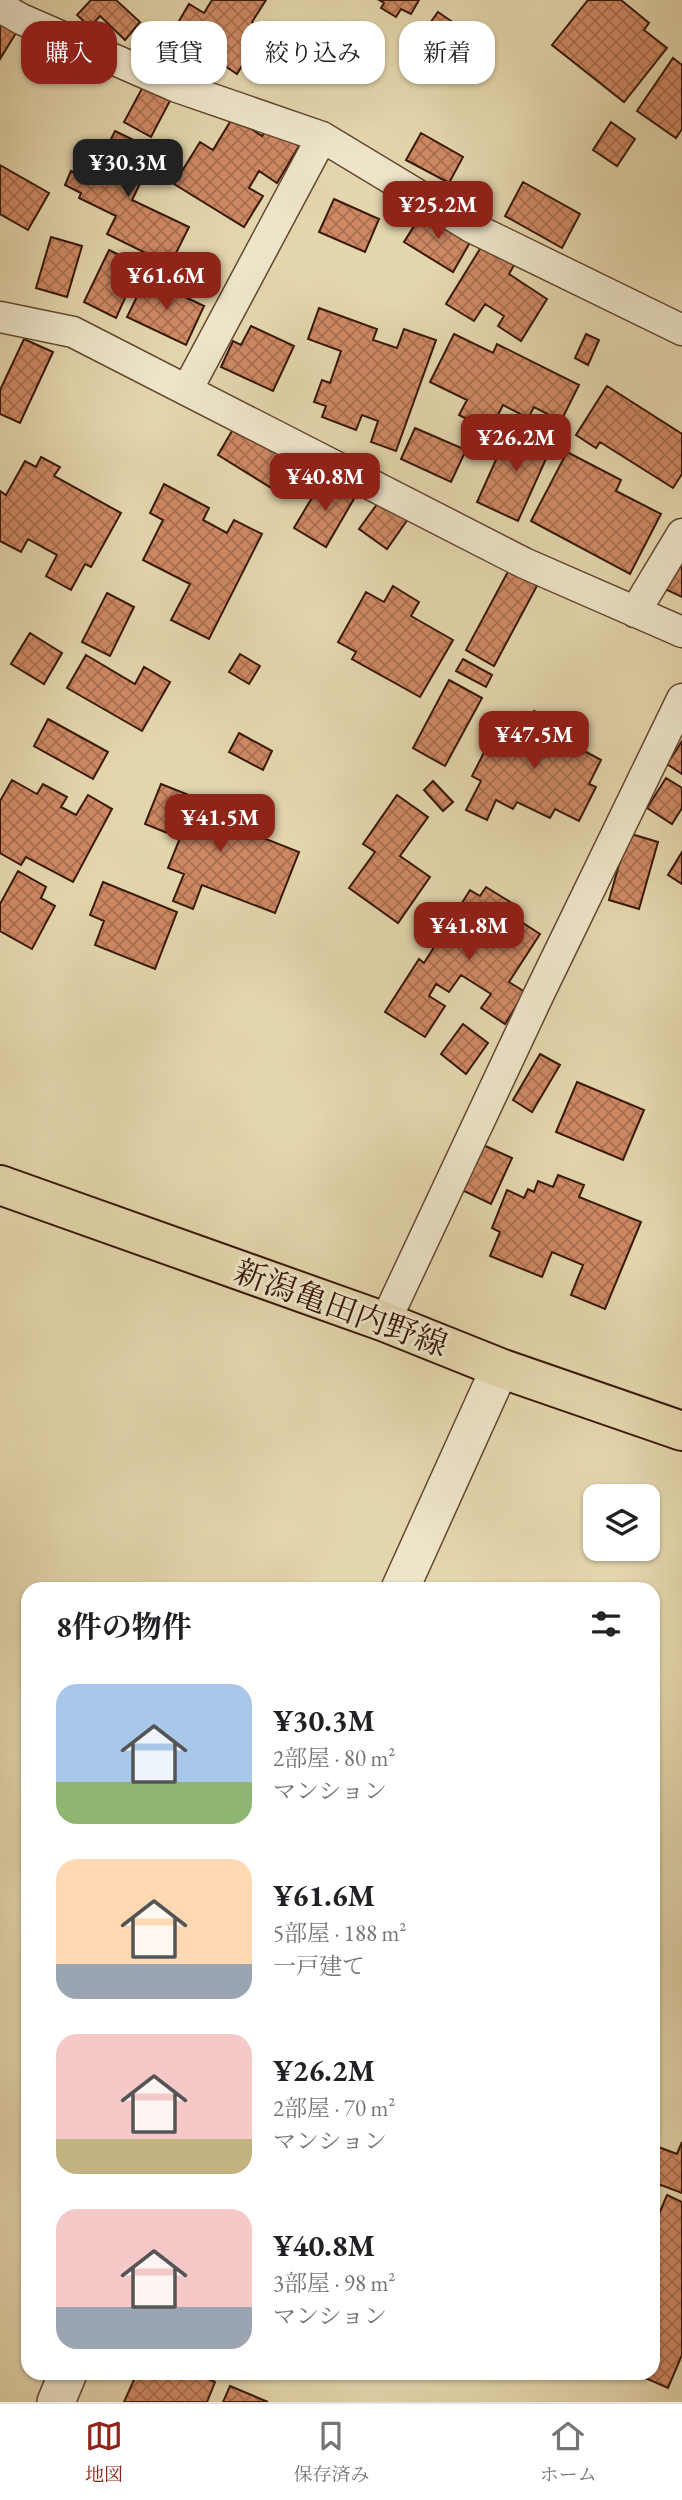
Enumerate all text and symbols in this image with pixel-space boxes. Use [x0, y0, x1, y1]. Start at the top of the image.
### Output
chip: 購入 [21, 21, 117, 84]
chip: 賃貸 [131, 21, 227, 84]
chip: 絞り込み [241, 21, 385, 84]
chip: 新着 [399, 21, 495, 84]
pin: ¥30.3M [71, 140, 185, 199]
text: ¥30.3M [89, 147, 167, 177]
pin: ¥25.2M [381, 182, 495, 241]
text: ¥25.2M [399, 189, 477, 219]
pin: ¥61.6M [109, 252, 223, 312]
text: ¥61.6M [127, 260, 205, 290]
pin: ¥26.2M [459, 414, 573, 474]
text: ¥26.2M [477, 422, 555, 452]
pin: ¥40.8M [268, 454, 382, 513]
text: ¥40.8M [286, 461, 364, 491]
pin: ¥47.5M [477, 712, 591, 771]
text: ¥47.5M [495, 719, 573, 749]
pin: ¥41.5M [163, 794, 277, 854]
text: ¥41.5M [181, 802, 259, 832]
pin: ¥41.8M [412, 902, 526, 962]
text: ¥41.8M [430, 910, 508, 940]
street label: 新潟亀田内野線 [229, 1250, 453, 1366]
map controls [583, 1484, 660, 1561]
button: layers [583, 1484, 660, 1561]
icon: filters [587, 1605, 625, 1643]
text: 8件の物件 [56, 1607, 192, 1646]
text: ¥30.3M [273, 1701, 375, 1740]
icon: home [112, 1712, 196, 1796]
text: 2部屋 · 80 m² [273, 1743, 395, 1773]
text: マンション [273, 1776, 387, 1806]
text: ¥61.6M [273, 1876, 375, 1915]
icon: home [112, 1887, 196, 1971]
text: 5部屋 · 188 m² [273, 1918, 406, 1948]
text: 一戸建て [273, 1951, 365, 1981]
text: ¥26.2M [273, 2051, 375, 2090]
icon: home [112, 2062, 196, 2146]
text: 2部屋 · 70 m² [273, 2093, 395, 2123]
text: マンション [273, 2126, 387, 2156]
text: ¥40.8M [273, 2226, 375, 2265]
icon: home [112, 2237, 196, 2321]
text: 3部屋 · 98 m² [273, 2268, 395, 2298]
text: マンション [273, 2301, 387, 2331]
tab: 地図 [85, 2417, 123, 2487]
tab: 保存済み [293, 2417, 370, 2487]
tab: ホーム [540, 2417, 597, 2487]

